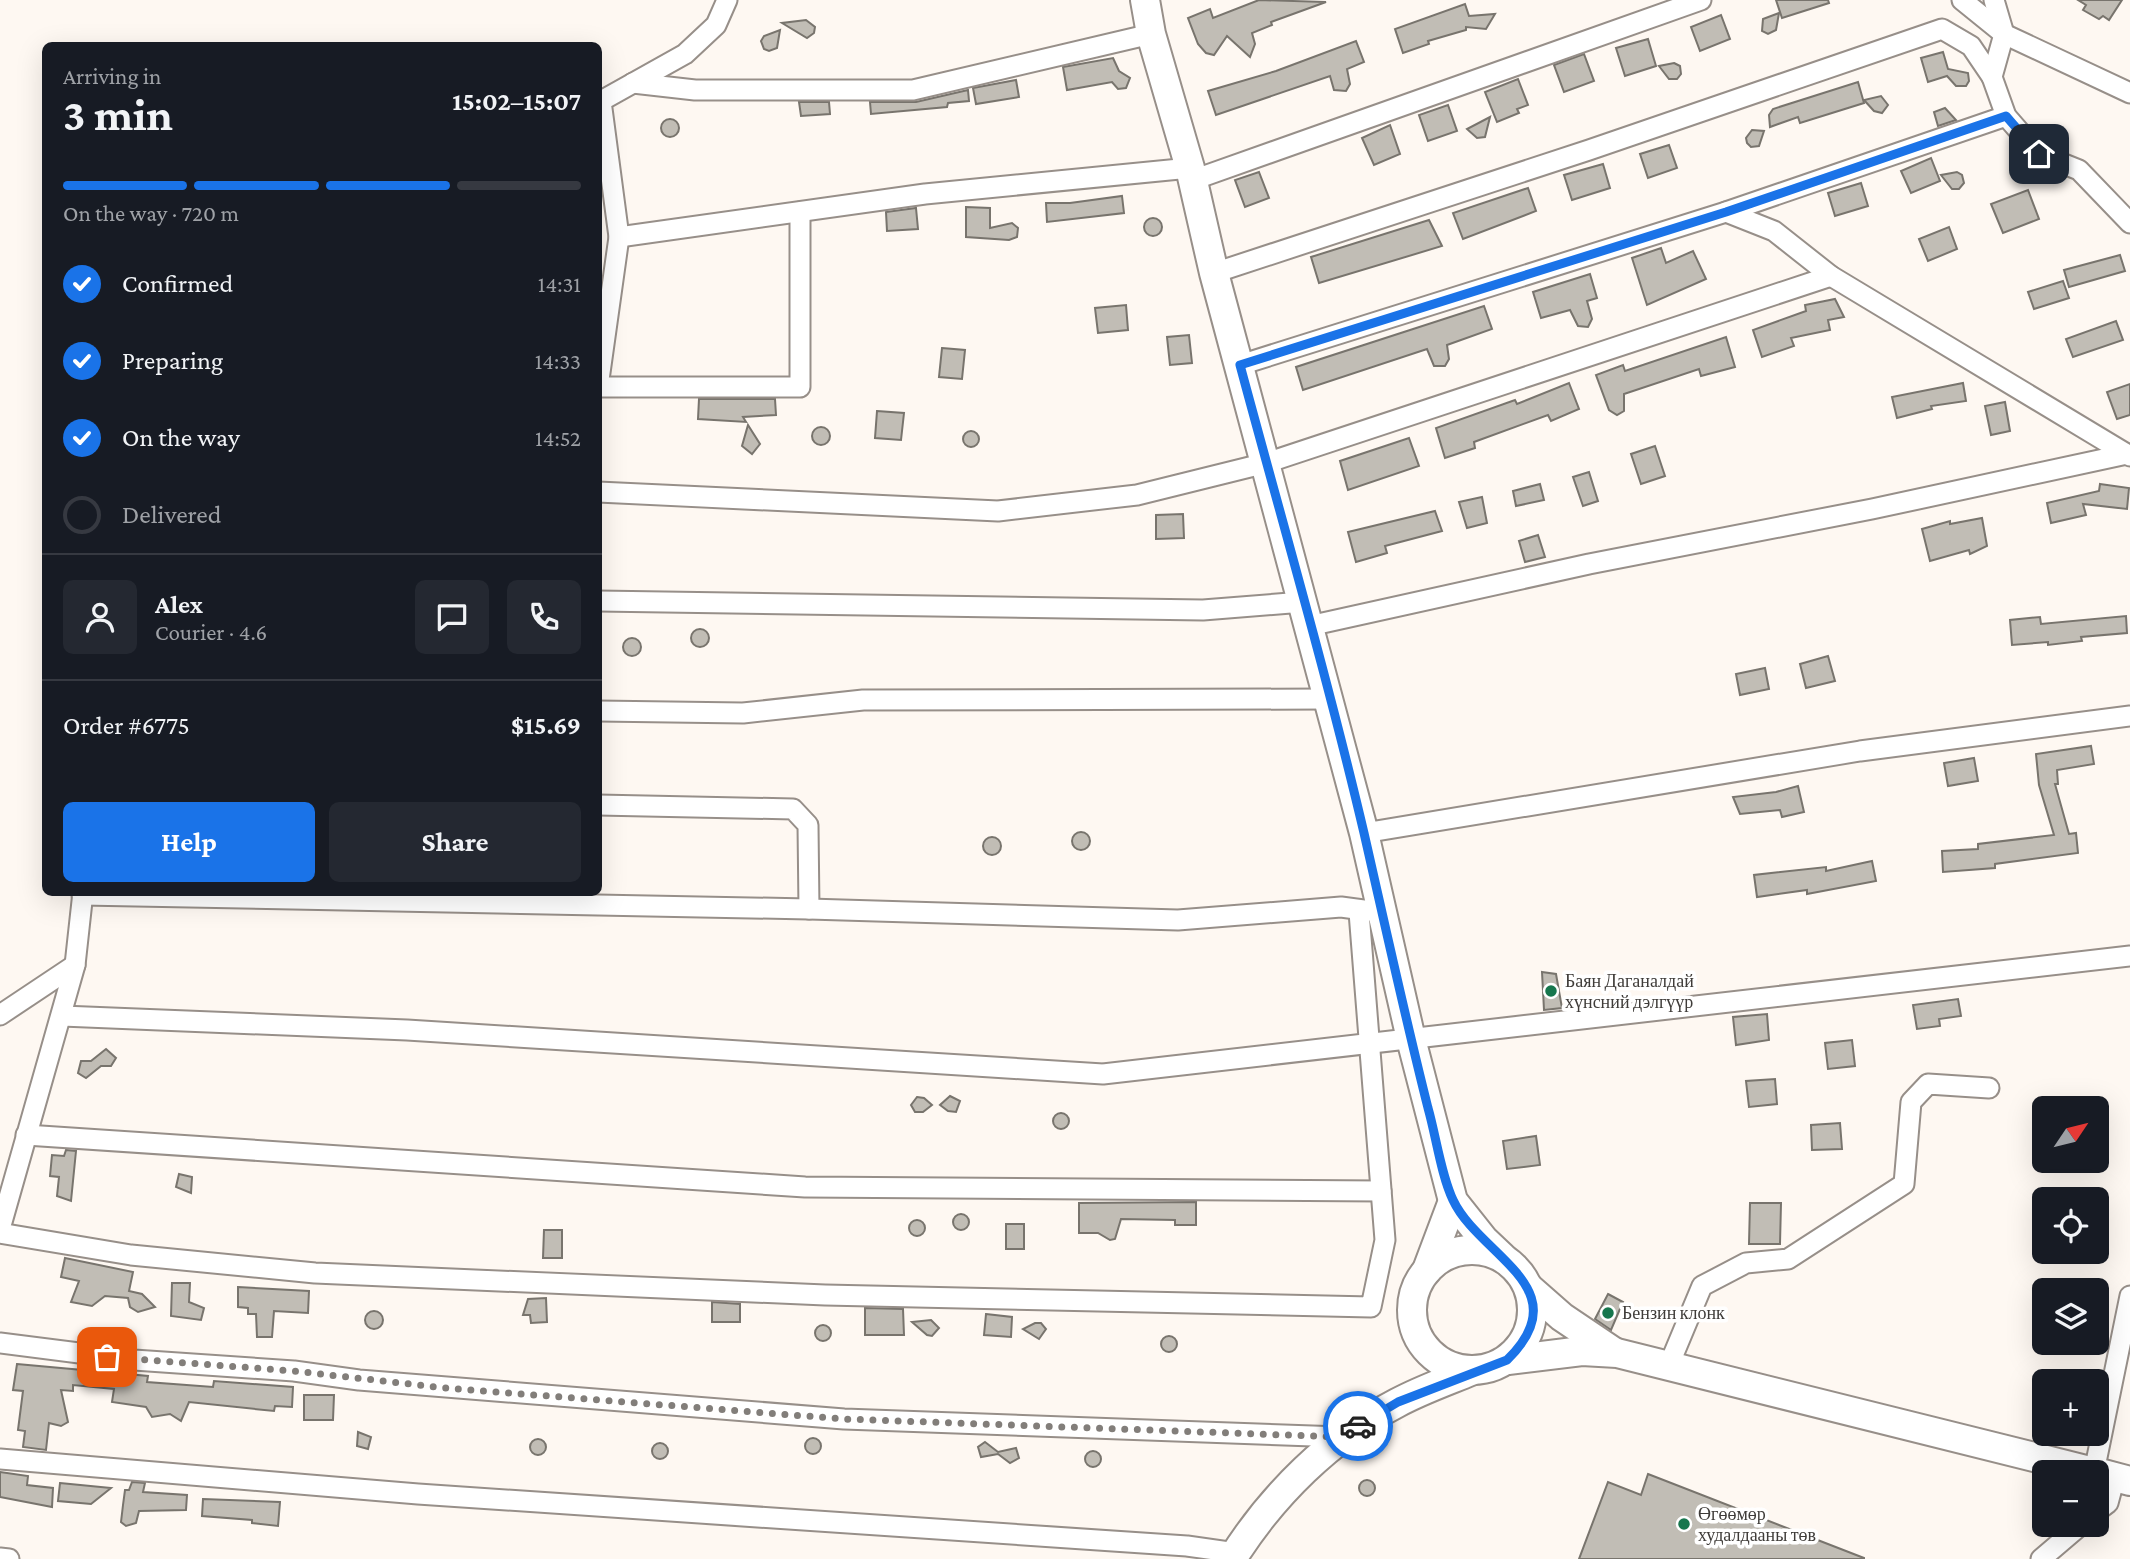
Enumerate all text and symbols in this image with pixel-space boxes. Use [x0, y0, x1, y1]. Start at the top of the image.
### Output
text: Arriving in [63, 63, 161, 89]
text: 15:02–15:07 [452, 87, 581, 116]
text: 3 min [63, 89, 173, 140]
pin [2009, 124, 2069, 184]
icon: home [2020, 135, 2058, 173]
text: On the way · 720 m [63, 200, 239, 226]
icon: check [63, 265, 101, 303]
text: Confirmed [122, 269, 233, 298]
text: 14:31 [538, 271, 581, 297]
icon: check [63, 342, 101, 380]
text: Preparing [122, 346, 223, 375]
text: 14:33 [535, 348, 581, 374]
icon: check [63, 419, 101, 457]
text: On the way [122, 423, 240, 452]
text: 14:52 [535, 425, 581, 451]
text: Delivered [122, 500, 221, 529]
button: person [63, 580, 137, 654]
button: chat [415, 580, 489, 654]
button: phone [507, 580, 581, 654]
text: Alex [155, 590, 203, 619]
text: Courier · 4.6 [155, 619, 267, 645]
text: Order #6775 [63, 711, 190, 740]
text: $15.69 [511, 711, 581, 740]
button: Help [63, 802, 315, 882]
button: Share [329, 802, 581, 882]
place label: Баян Даганалдай хүнсний дэлгүүр [1565, 971, 1694, 1012]
marker: Баян Даганалдай хүнсний дэлгүүр [1543, 983, 1559, 999]
north arrow [2032, 1096, 2109, 1172]
map controls [2032, 1096, 2109, 1537]
button: locate [2032, 1187, 2109, 1264]
button: layers [2032, 1278, 2109, 1355]
place label: Бензин клонк [1622, 1303, 1725, 1323]
marker: Бензин клонк [1600, 1305, 1616, 1321]
pin [77, 1327, 137, 1387]
icon: bag [88, 1338, 126, 1376]
button: + [2032, 1369, 2109, 1446]
courier [1323, 1391, 1393, 1461]
icon: car [1339, 1407, 1377, 1445]
button: − [2032, 1460, 2109, 1537]
place label: Өгөөмөр худалдааны төв [1698, 1504, 1816, 1545]
marker: Өгөөмөр худалдааны төв [1676, 1516, 1692, 1532]

